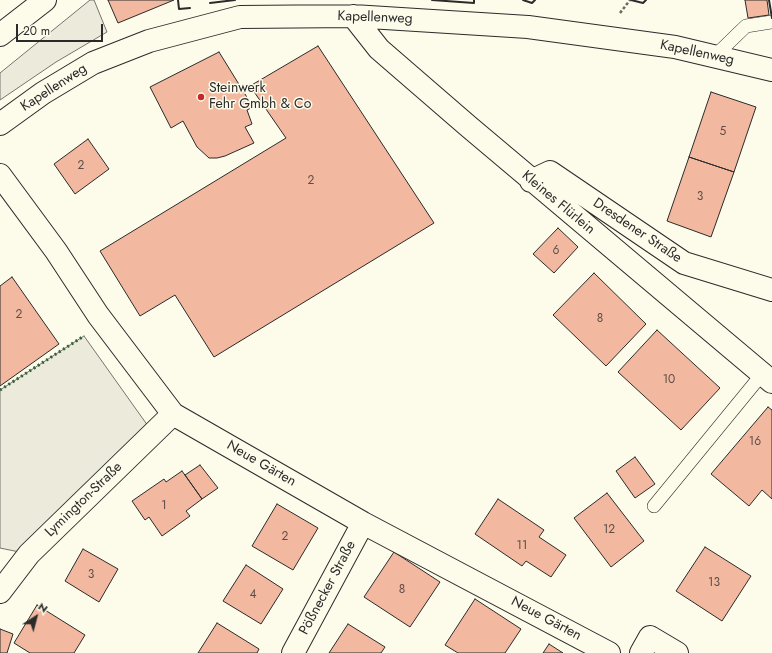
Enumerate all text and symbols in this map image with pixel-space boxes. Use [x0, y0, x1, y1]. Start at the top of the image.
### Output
street label: Kapellenweg [337, 8, 413, 28]
scale bar [18, 16, 105, 42]
text: 20 m [23, 22, 50, 40]
street label: Kapellenweg [658, 37, 736, 69]
street label: Kapellenweg [18, 60, 90, 116]
place label: Steinwerk Fehr Gmbh & Co [209, 81, 311, 114]
marker: Steinwerk Fehr Gmbh & Co [196, 92, 206, 102]
house number: 5 [720, 125, 726, 139]
house number: 2 [78, 159, 84, 173]
street label: Kleines Flürlein [518, 168, 598, 238]
house number: 2 [308, 174, 314, 188]
house number: 3 [697, 190, 703, 204]
street label: Dresdener Straße [589, 195, 685, 267]
house number: 6 [553, 244, 559, 258]
house number: 2 [16, 308, 22, 322]
house number: 8 [597, 312, 603, 326]
house number: 10 [663, 373, 675, 387]
house number: 16 [749, 435, 761, 449]
street label: Neue Gärten [223, 437, 299, 491]
street label: Lymington-Straße [42, 459, 126, 541]
house number: 1 [161, 499, 167, 513]
house number: 12 [603, 523, 615, 537]
house number: 2 [282, 530, 288, 544]
street label: Pößnecker Straße [296, 538, 360, 638]
house number: 11 [517, 539, 527, 553]
house number: 3 [88, 568, 94, 582]
house number: 13 [708, 576, 720, 590]
house number: 8 [399, 583, 405, 597]
house number: 4 [250, 588, 256, 602]
street label: Neue Gärten [508, 593, 584, 645]
north arrow [16, 597, 56, 637]
text: N [35, 598, 51, 616]

